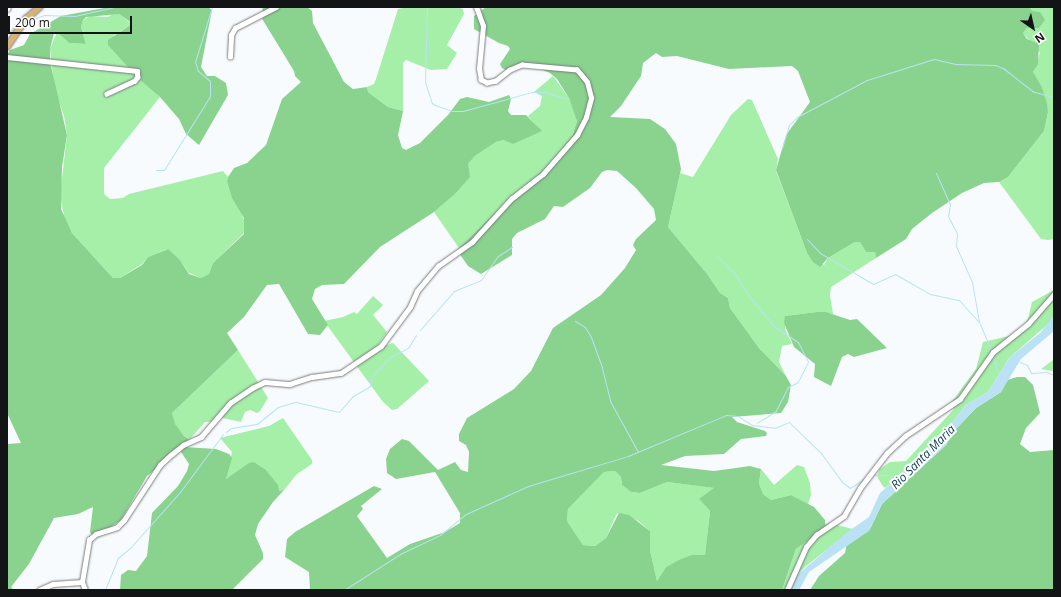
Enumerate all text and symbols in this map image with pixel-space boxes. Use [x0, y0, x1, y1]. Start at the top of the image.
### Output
scale bar [10, 8, 134, 34]
north arrow [1013, 8, 1053, 48]
text: 200 m [15, 14, 50, 31]
text: N [1032, 30, 1048, 47]
water label: Rio Santa Maria [888, 422, 958, 492]

